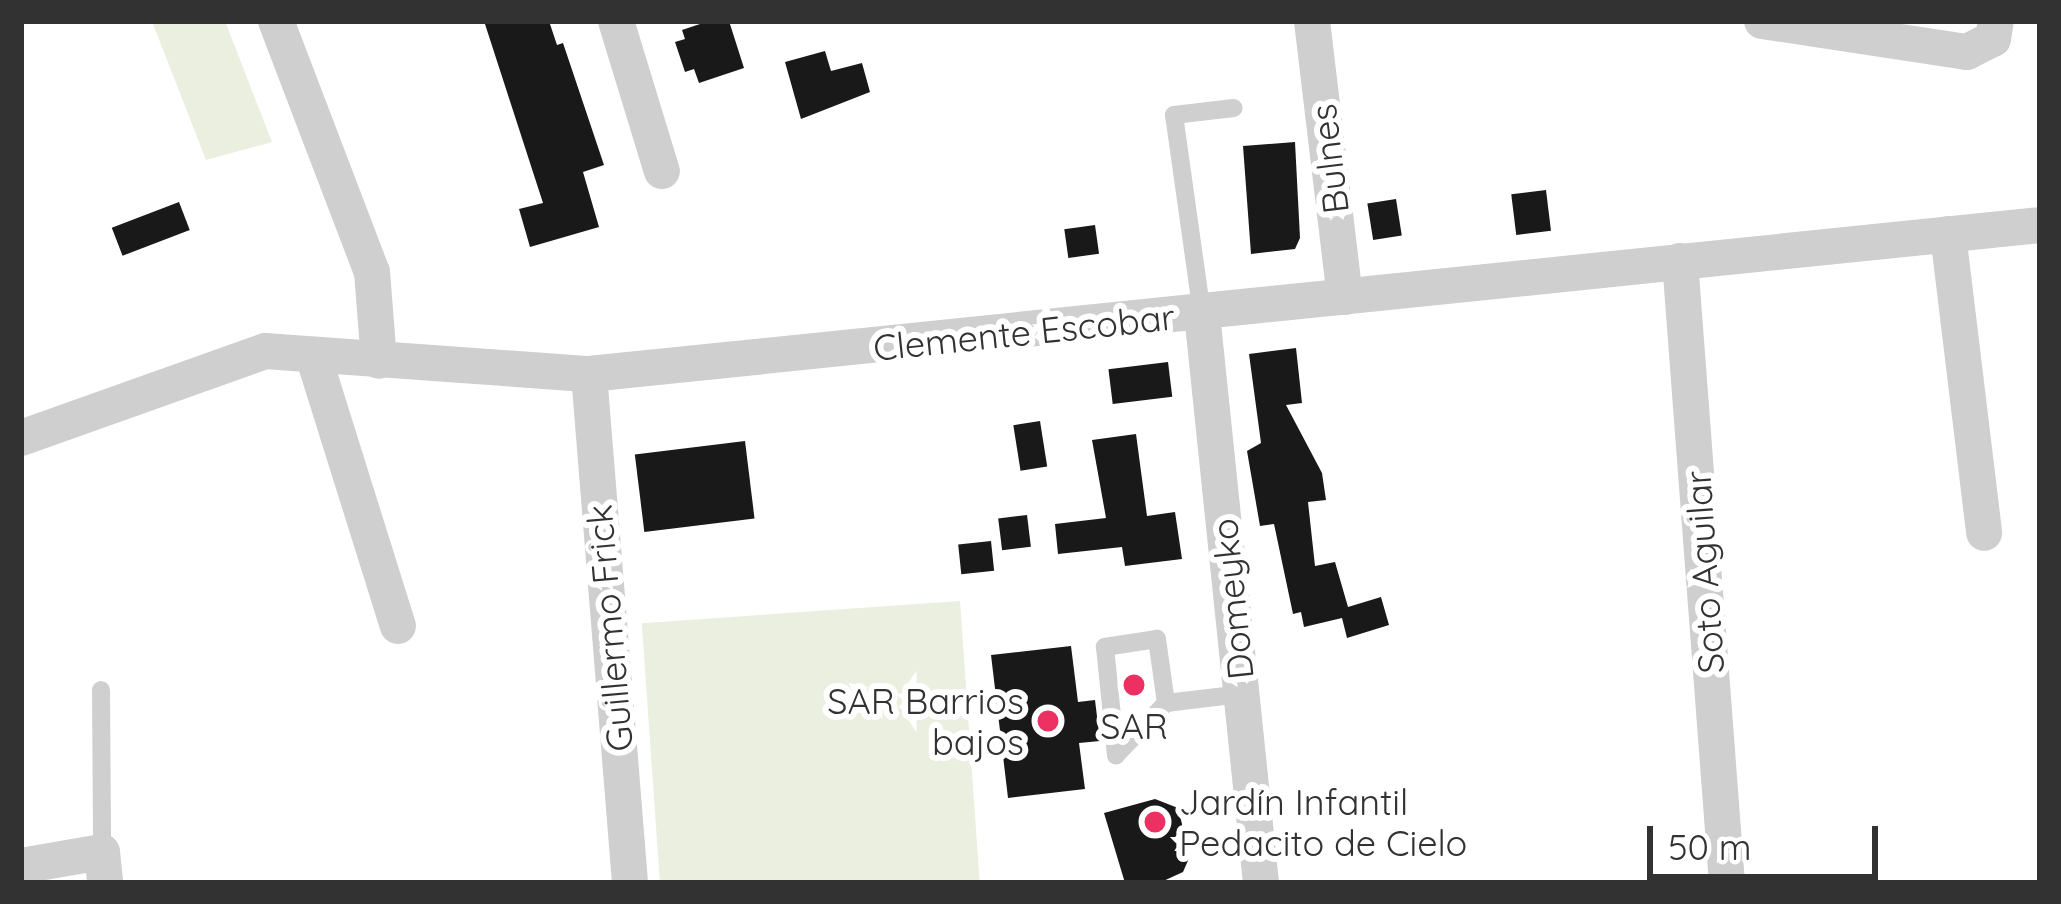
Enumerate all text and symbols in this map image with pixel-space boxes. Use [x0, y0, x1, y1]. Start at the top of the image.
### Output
street label: Bulnes [1301, 102, 1357, 216]
street label: Clemente Escobar [871, 295, 1177, 369]
street label: Soto Aguilar [1675, 469, 1733, 675]
street label: Guillermo Frick [577, 503, 641, 753]
street label: Domeyko [1202, 516, 1262, 682]
marker: SAR [1121, 672, 1147, 698]
place label: SAR Barrios bajos [827, 678, 1024, 763]
place label: SAR [1100, 704, 1168, 748]
marker: SAR Barrios bajos [1035, 708, 1061, 734]
place label: Jardín Infantil Pedacito de Cielo [1179, 779, 1467, 864]
scale bar [1653, 802, 1884, 876]
marker: Jardín Infantil Pedacito de Cielo [1142, 809, 1168, 835]
text: 50 m [1668, 824, 1752, 869]

